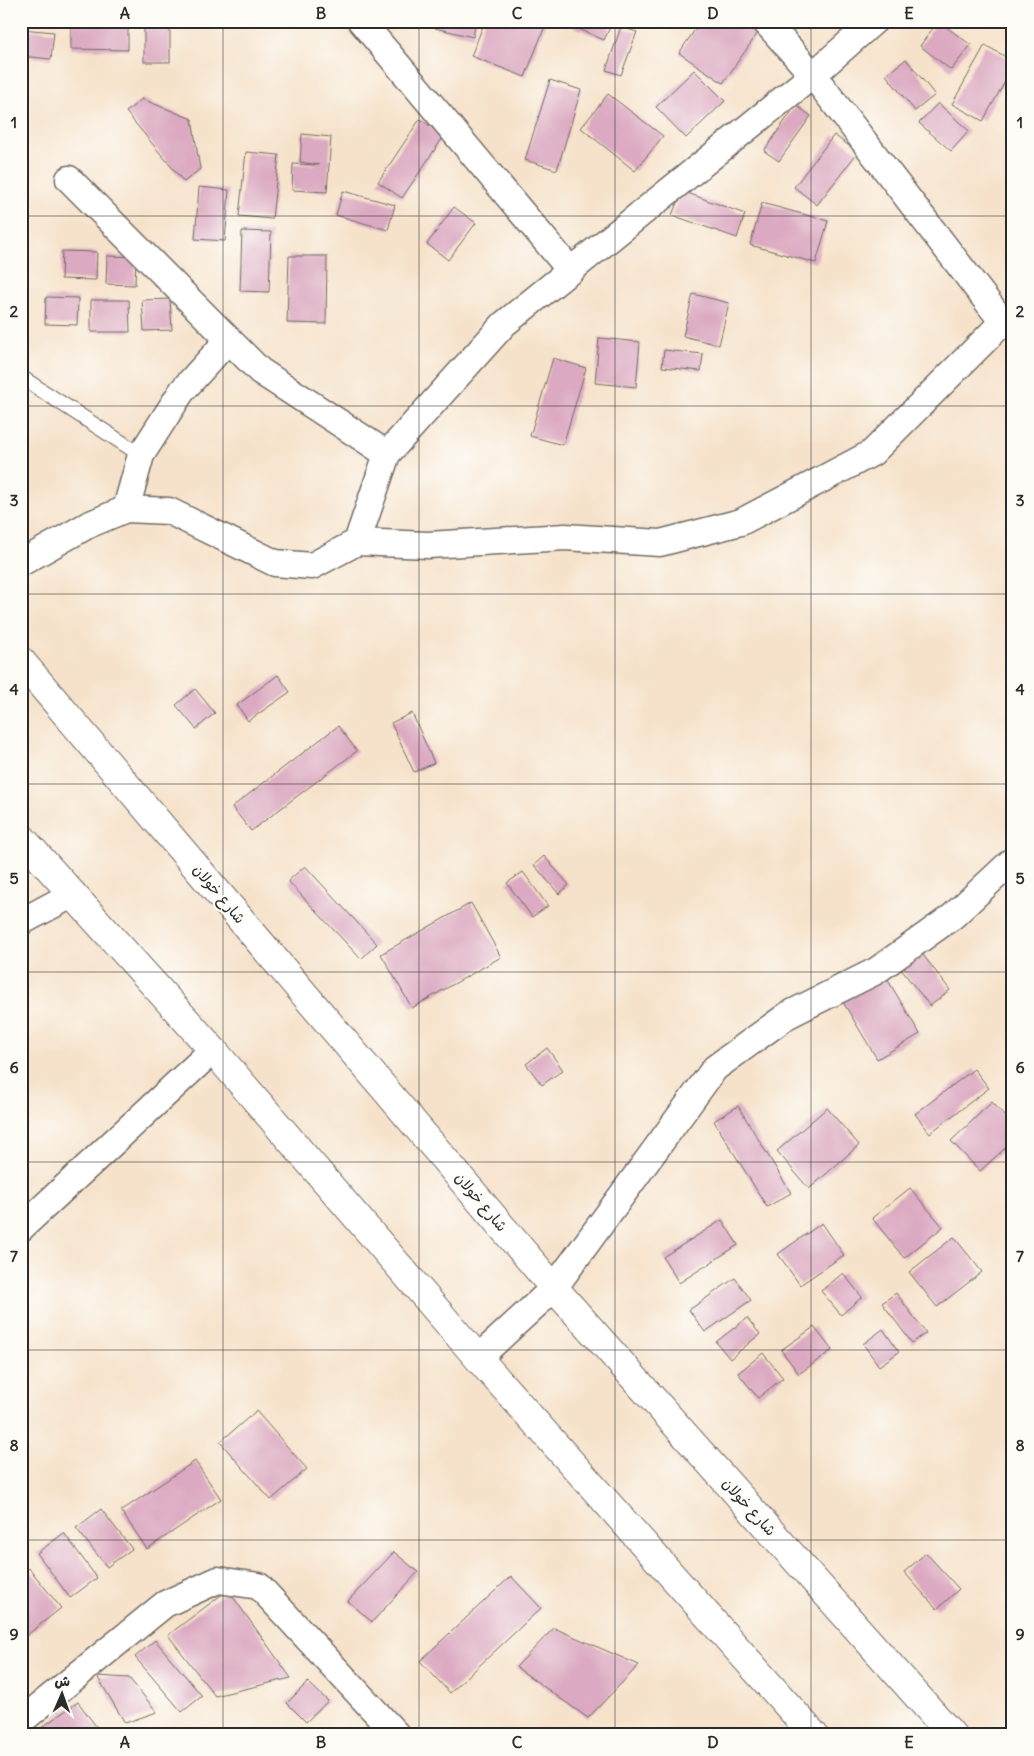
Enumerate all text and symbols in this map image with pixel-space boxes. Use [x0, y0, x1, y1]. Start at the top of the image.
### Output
text: A [120, 3, 130, 23]
text: B [316, 3, 327, 23]
text: C [512, 3, 523, 23]
text: D [707, 3, 719, 23]
text: E [904, 3, 914, 23]
text: 1 [11, 112, 17, 132]
text: 1 [1017, 112, 1023, 132]
text: 2 [10, 301, 19, 321]
text: 2 [1016, 301, 1025, 321]
text: 3 [9, 490, 19, 510]
text: 3 [1015, 490, 1025, 510]
text: 4 [9, 679, 19, 699]
text: 4 [1015, 679, 1025, 699]
street label: شارع خولان [188, 860, 250, 928]
text: 5 [9, 868, 19, 888]
text: 5 [1015, 868, 1025, 888]
text: 6 [9, 1057, 19, 1077]
text: 6 [1015, 1057, 1025, 1077]
street label: شارع خولان [450, 1168, 512, 1236]
text: 7 [10, 1246, 18, 1266]
text: 7 [1016, 1246, 1024, 1266]
text: 8 [9, 1435, 19, 1455]
text: 8 [1015, 1435, 1025, 1455]
street label: شارع خولان [718, 1474, 780, 1540]
text: 9 [9, 1624, 19, 1644]
text: 9 [1015, 1624, 1025, 1644]
north arrow [38, 1668, 88, 1718]
text: ش [54, 1672, 70, 1690]
text: A [120, 1732, 130, 1752]
text: B [316, 1732, 327, 1752]
text: C [512, 1732, 523, 1752]
text: D [707, 1732, 719, 1752]
text: E [904, 1732, 914, 1752]

